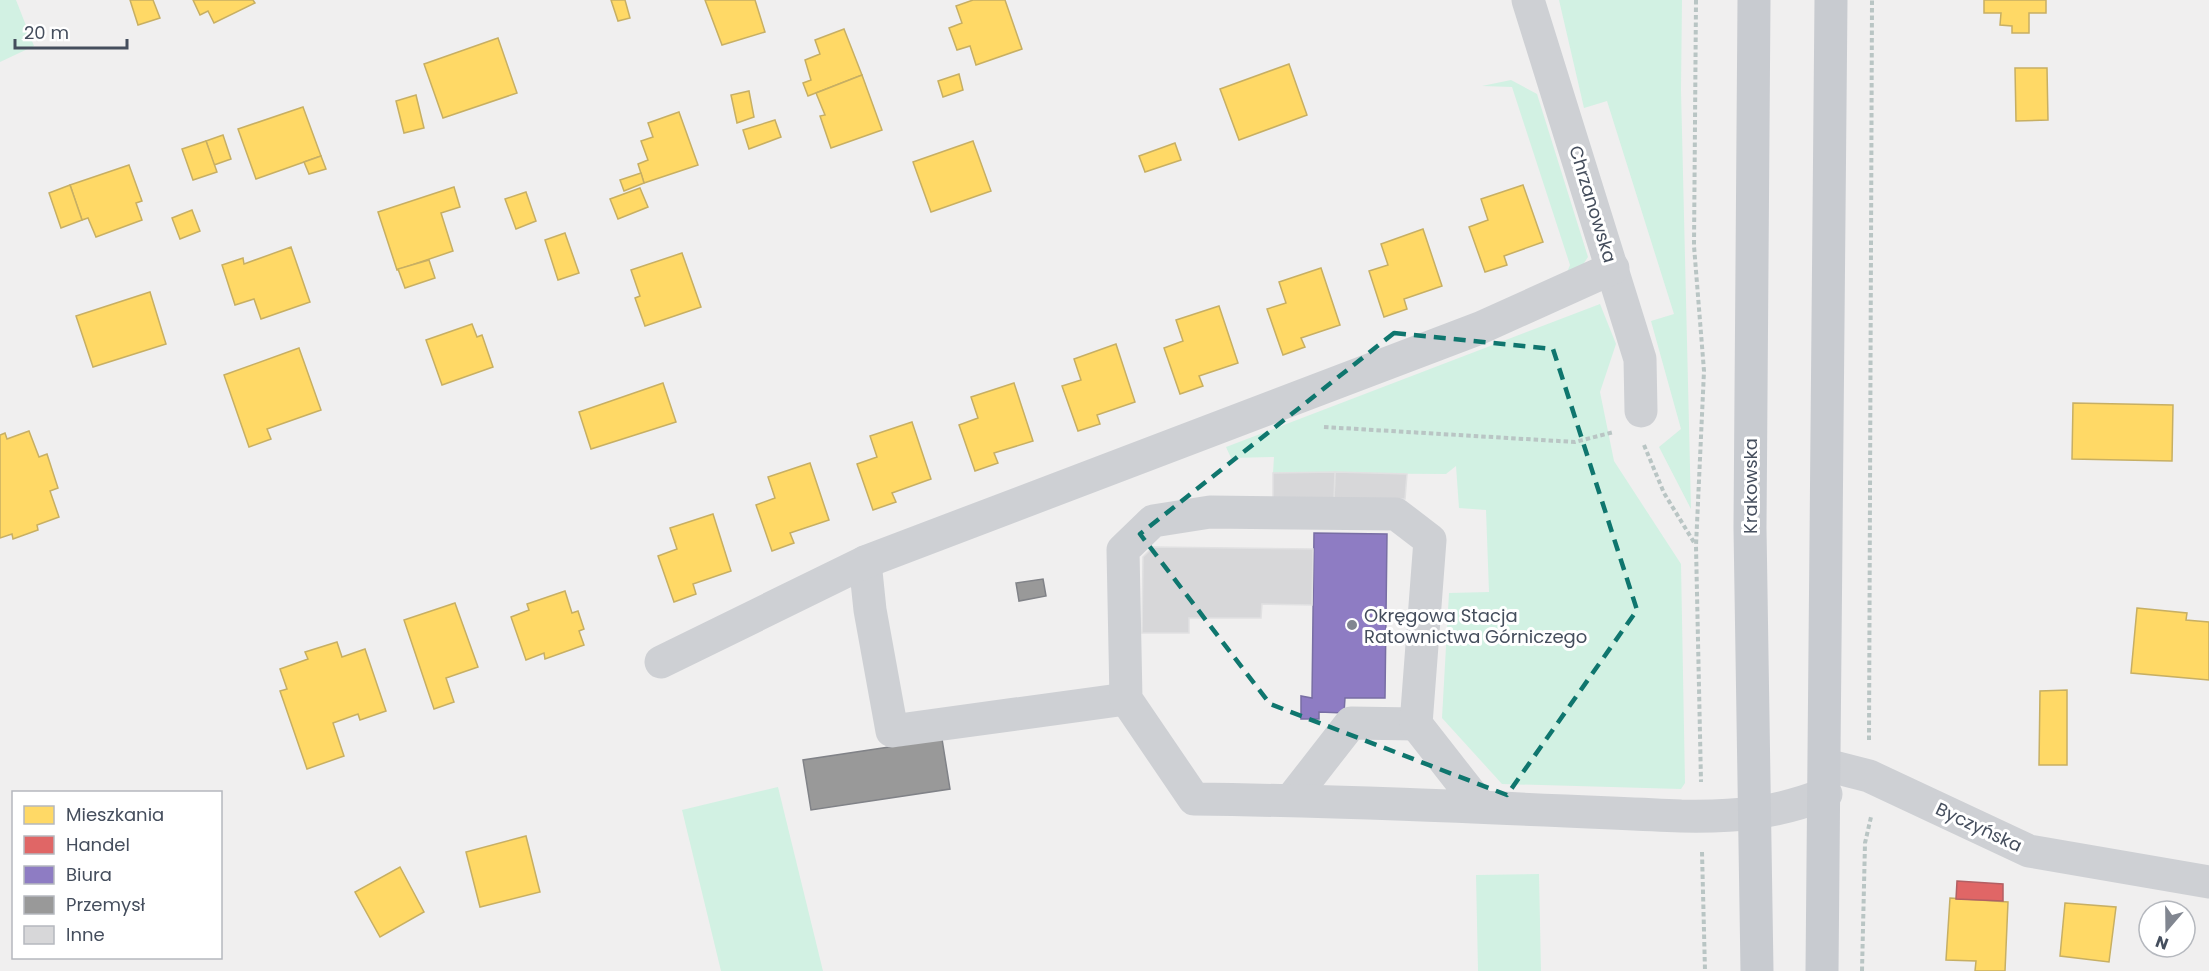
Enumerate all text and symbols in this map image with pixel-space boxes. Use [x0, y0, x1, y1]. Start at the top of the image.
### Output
scale bar [15, 12, 128, 50]
text: 20 m [24, 20, 69, 45]
street label: Chrzanowska [1563, 142, 1623, 266]
street label: Krakowska [1738, 438, 1763, 534]
place label: Okręgowa Stacja Ratownictwa Górniczego [1364, 603, 1587, 649]
marker: Okręgowa Stacja Ratownictwa Górniczego [1345, 618, 1359, 632]
legend [12, 791, 222, 959]
street label: Byczyńska [1932, 796, 2026, 858]
text: Mieszkania [66, 802, 164, 827]
text: Handel [66, 832, 130, 857]
text: Biura [66, 862, 112, 887]
text: Przemysł [66, 892, 146, 917]
north arrow [2137, 899, 2197, 959]
text: Inne [66, 922, 105, 947]
text: N [2152, 930, 2172, 955]

